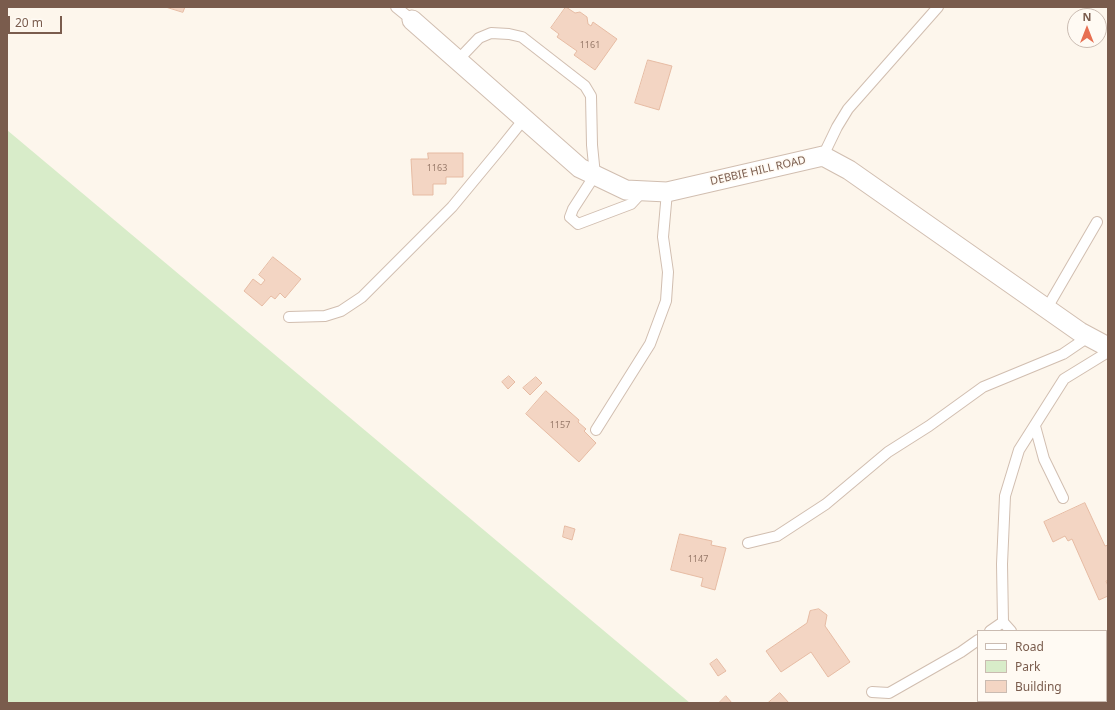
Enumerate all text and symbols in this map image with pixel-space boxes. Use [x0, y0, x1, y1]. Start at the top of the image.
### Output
scale bar [10, 8, 64, 34]
north arrow [1067, 8, 1107, 48]
text: N [1083, 9, 1091, 24]
text: 20 m [15, 14, 43, 31]
house number: 1161 [580, 40, 600, 50]
street label: DEBBIE HILL ROAD [709, 154, 807, 188]
house number: 1163 [427, 163, 447, 173]
house number: 1157 [550, 420, 570, 430]
house number: 1147 [688, 554, 708, 564]
legend [977, 630, 1107, 702]
text: Road [1015, 638, 1044, 655]
text: Park [1015, 658, 1040, 675]
text: Building [1015, 678, 1062, 695]

